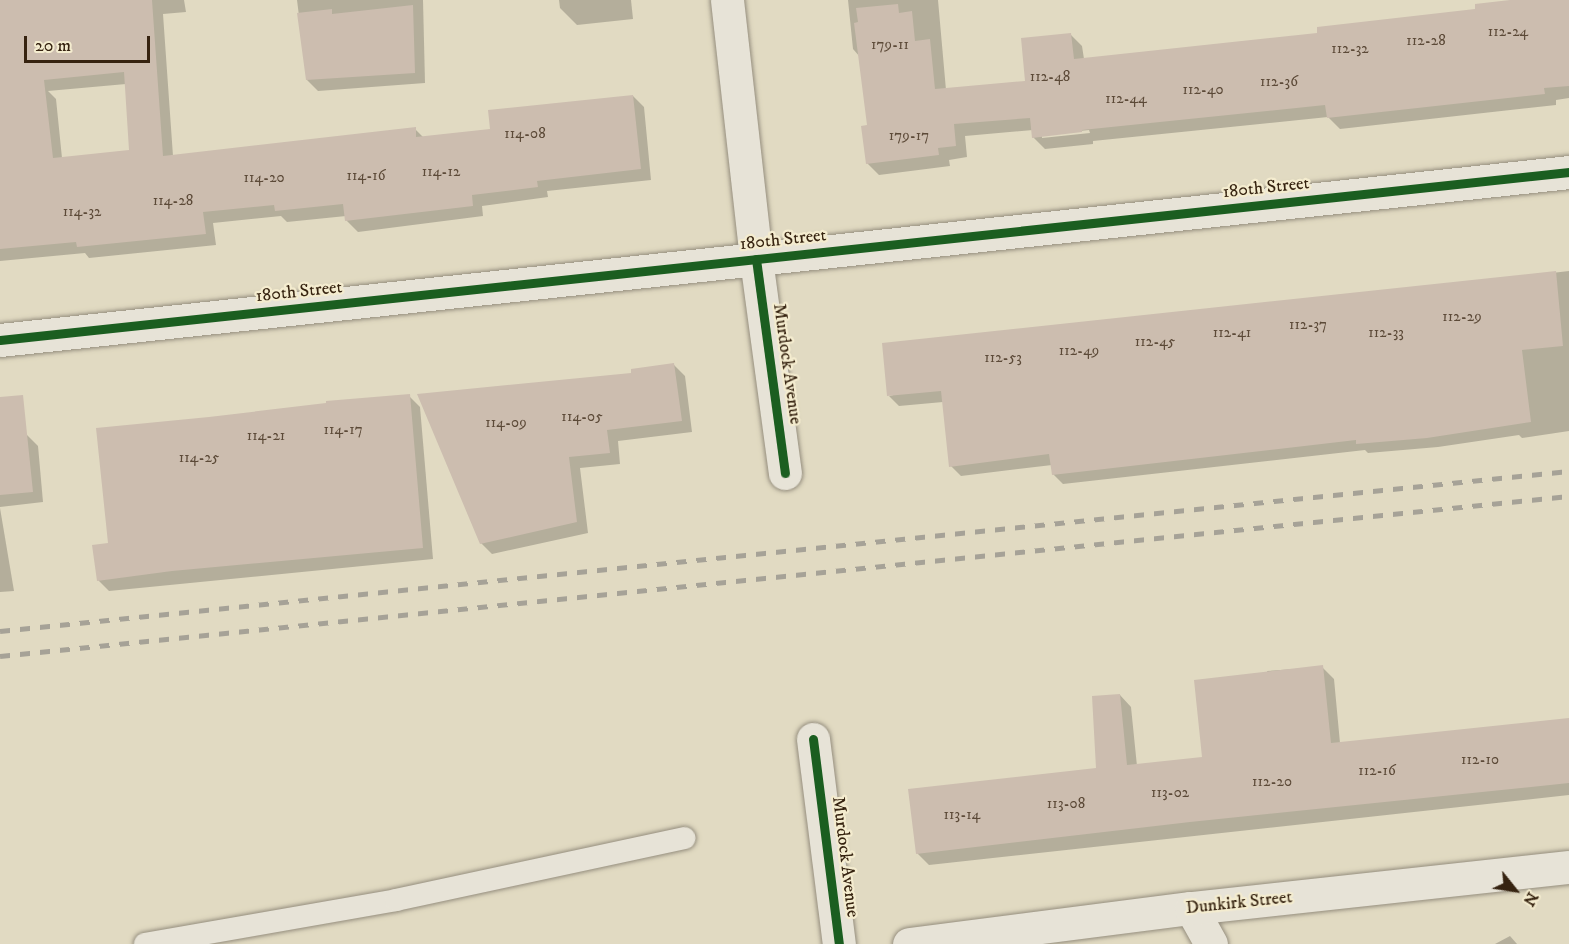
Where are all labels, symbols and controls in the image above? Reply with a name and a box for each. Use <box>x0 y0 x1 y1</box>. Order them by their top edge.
house number: 112-24 <box>1488 23 1528 41</box>
scale bar <box>27 24 153 62</box>
house number: 112-28 <box>1406 32 1446 50</box>
text: 20 m <box>35 35 71 57</box>
house number: 179-11 <box>871 36 909 54</box>
house number: 112-32 <box>1331 40 1369 58</box>
house number: 112-48 <box>1030 68 1070 86</box>
house number: 112-36 <box>1260 73 1298 91</box>
house number: 112-40 <box>1182 81 1224 99</box>
house number: 112-44 <box>1105 90 1147 108</box>
house number: 114-08 <box>504 125 546 143</box>
house number: 179-17 <box>889 127 929 145</box>
house number: 114-12 <box>422 163 460 181</box>
house number: 114-16 <box>347 167 385 185</box>
house number: 114-20 <box>243 169 285 187</box>
street label: 180th Street <box>1222 173 1310 203</box>
house number: 114-28 <box>153 192 193 210</box>
house number: 114-32 <box>63 203 101 221</box>
street label: 180th Street <box>739 225 827 255</box>
street label: 180th Street <box>255 277 343 307</box>
street label: Murdock Avenue <box>768 302 806 426</box>
house number: 112-29 <box>1442 308 1482 326</box>
house number: 112-37 <box>1289 316 1327 334</box>
house number: 112-41 <box>1213 324 1251 342</box>
house number: 112-33 <box>1368 324 1404 342</box>
house number: 112-45 <box>1135 333 1175 351</box>
house number: 112-49 <box>1059 342 1099 360</box>
house number: 112-53 <box>984 349 1022 367</box>
house number: 114-05 <box>561 408 603 426</box>
house number: 114-09 <box>485 414 527 432</box>
house number: 114-17 <box>323 421 363 439</box>
house number: 114-21 <box>247 427 285 445</box>
house number: 114-25 <box>179 449 219 467</box>
house number: 112-10 <box>1461 751 1499 769</box>
house number: 112-16 <box>1358 762 1396 780</box>
house number: 112-20 <box>1252 773 1292 791</box>
house number: 113-02 <box>1151 784 1189 802</box>
street label: Murdock Avenue <box>827 795 863 919</box>
house number: 113-08 <box>1047 795 1085 813</box>
house number: 113-14 <box>944 806 980 824</box>
north arrow <box>1485 860 1545 920</box>
street label: Dunkirk Street <box>1185 887 1293 919</box>
text: N <box>1519 888 1543 910</box>

